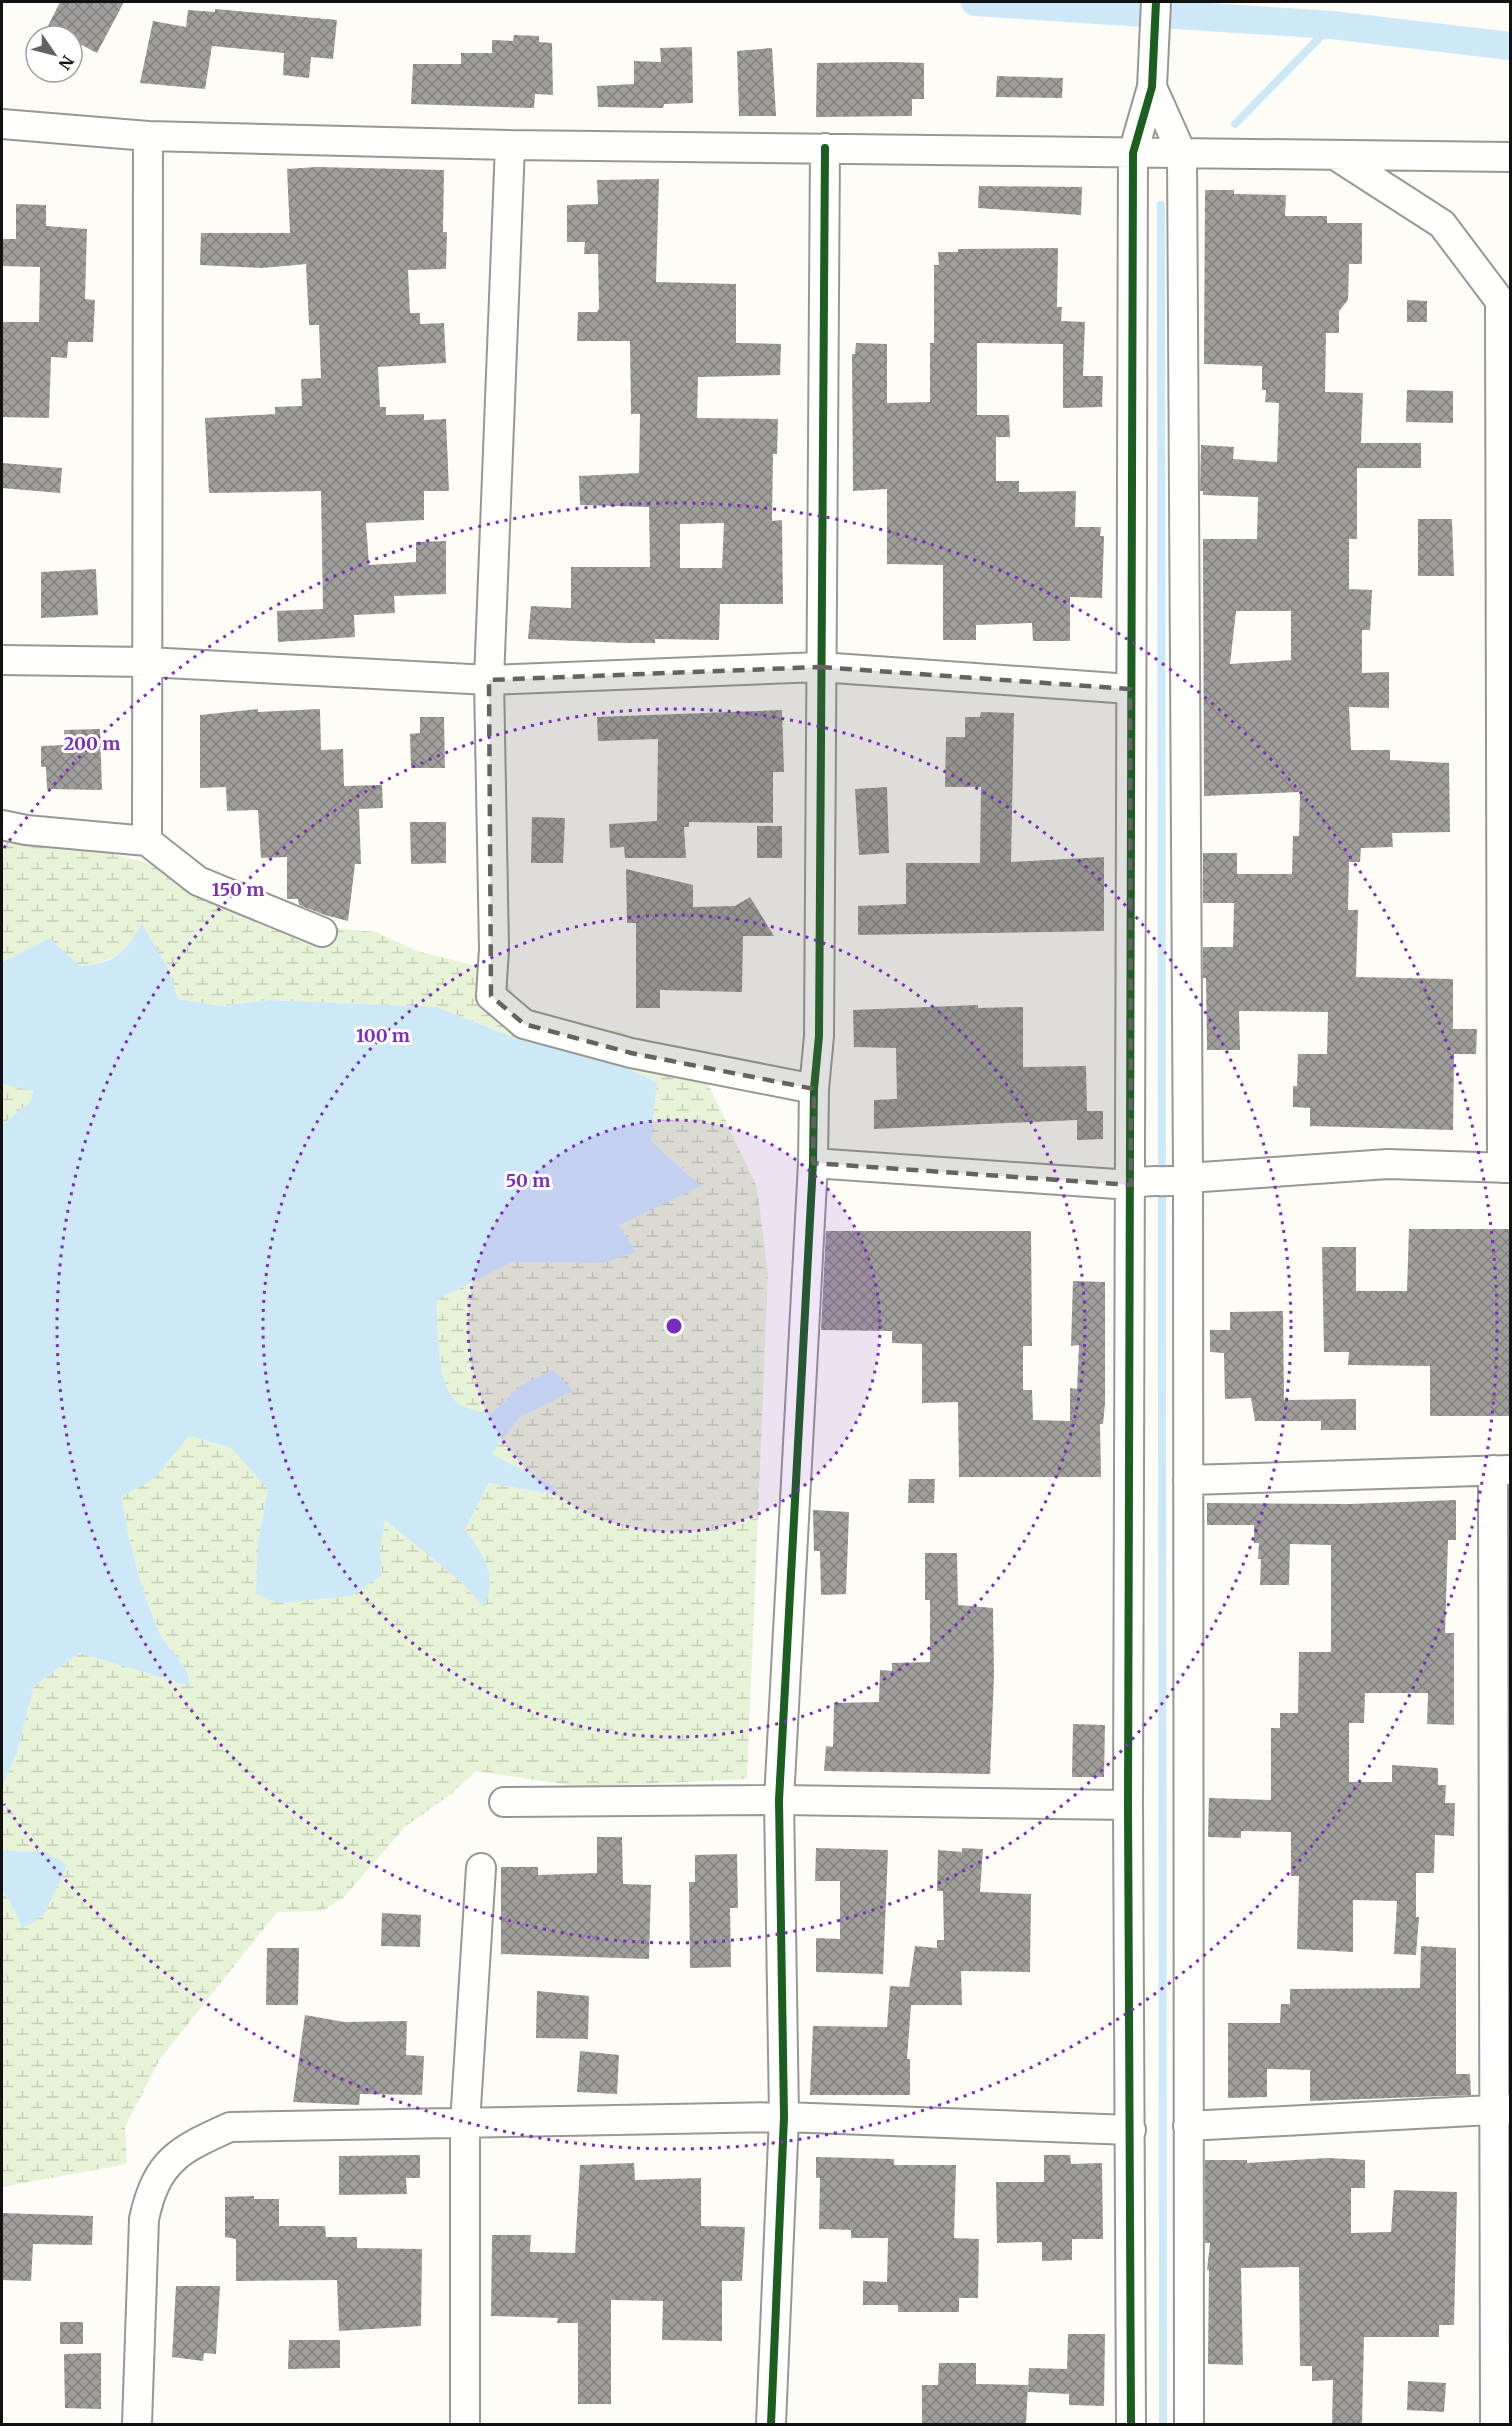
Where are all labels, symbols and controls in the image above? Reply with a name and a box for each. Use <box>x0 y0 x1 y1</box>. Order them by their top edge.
north arrow <box>24 24 84 84</box>
text: N <box>54 52 78 74</box>
text: 200 m <box>64 732 120 755</box>
text: 150 m <box>212 878 264 901</box>
text: 100 m <box>356 1024 410 1047</box>
text: 50 m <box>506 1169 550 1192</box>
centre of rings <box>664 1316 684 1336</box>

